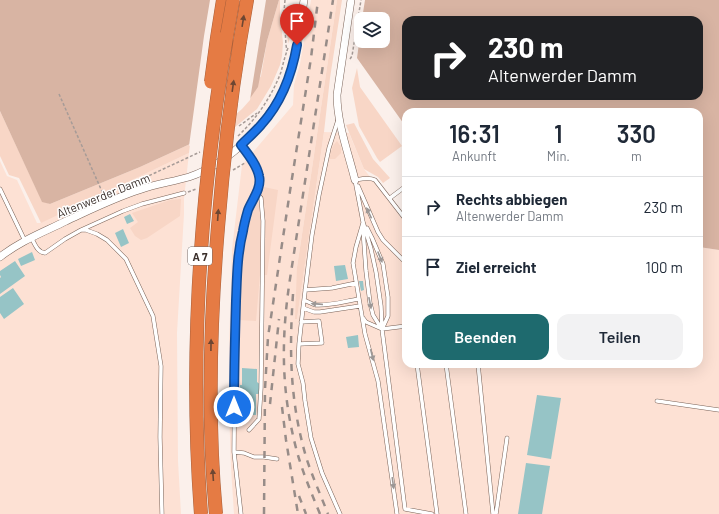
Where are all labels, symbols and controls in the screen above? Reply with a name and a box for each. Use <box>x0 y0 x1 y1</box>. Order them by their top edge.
pin <box>280 4 314 45</box>
icon: arrive <box>286 10 308 32</box>
map controls <box>354 12 390 48</box>
button: layers <box>354 12 390 48</box>
one-way arrow <box>241 15 247 27</box>
text: 230 m <box>488 30 563 64</box>
icon: right <box>422 32 474 84</box>
text: Altenwerder Damm <box>488 64 637 86</box>
one-way arrow <box>230 80 236 92</box>
text: 16:31 <box>449 119 500 148</box>
text: 1 <box>554 119 563 148</box>
text: 330 <box>617 119 656 148</box>
text: Ankunft <box>452 148 497 164</box>
text: Min. <box>547 148 570 164</box>
text: m <box>631 148 642 164</box>
street label: Altenwerder Damm <box>54 170 152 220</box>
text: Rechts abbiegen <box>456 190 567 208</box>
icon: right <box>422 196 444 218</box>
text: 230 m <box>643 198 683 216</box>
one-way arrow <box>366 207 372 219</box>
text: Altenwerder Damm <box>456 208 563 224</box>
one-way arrow <box>215 209 222 221</box>
road number: A 7 <box>188 247 212 265</box>
one-way arrow <box>378 252 384 264</box>
icon: arrive <box>422 256 444 278</box>
text: Ziel erreicht <box>456 258 537 276</box>
text: 100 m <box>645 258 683 276</box>
one-way arrow <box>368 297 374 309</box>
one-way arrow <box>311 301 323 307</box>
button: Beenden <box>422 314 549 360</box>
button: Teilen <box>557 314 683 360</box>
one-way arrow <box>208 338 214 351</box>
one-way arrow <box>369 349 375 362</box>
position arrow <box>213 386 255 428</box>
one-way arrow <box>210 469 217 481</box>
one-way arrow <box>390 477 396 490</box>

